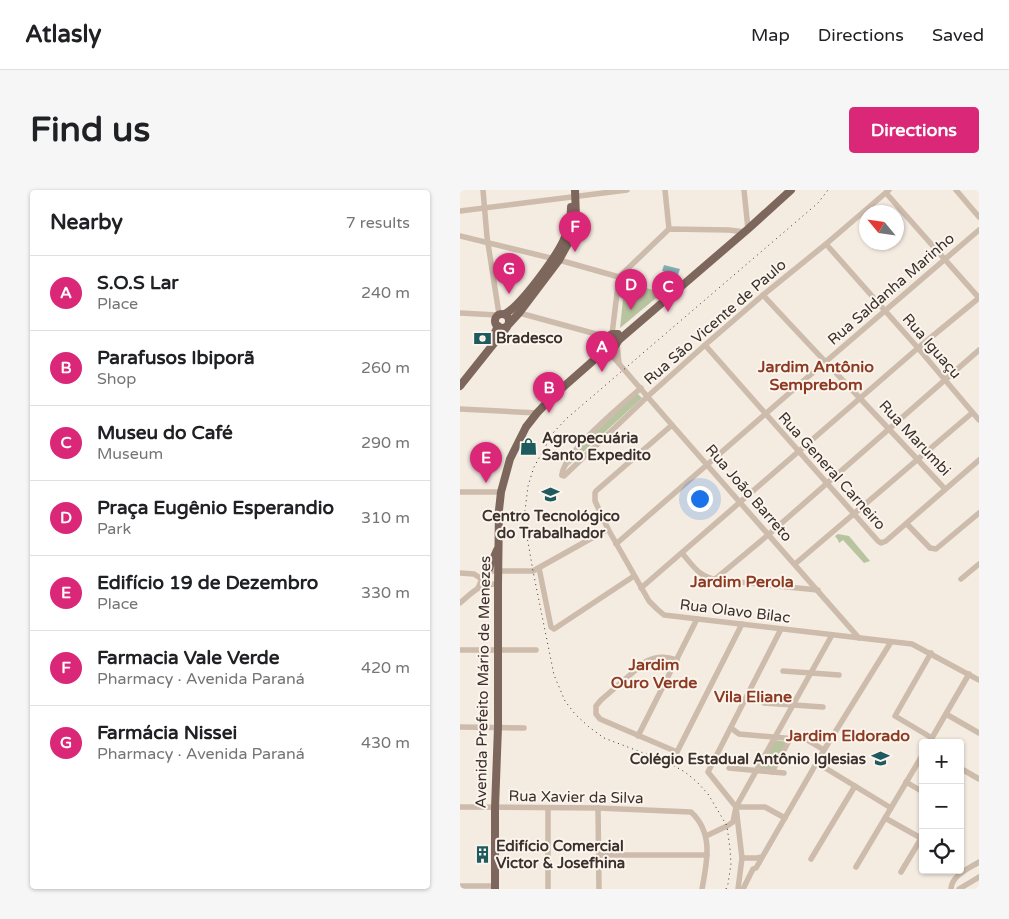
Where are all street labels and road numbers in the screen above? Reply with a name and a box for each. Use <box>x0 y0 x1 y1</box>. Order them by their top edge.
street label: Rua Saldanha Marinho <box>824 229 958 349</box>
street label: Rua São Vicente de Paulo <box>640 255 790 389</box>
street label: Rua Iguaçu <box>899 310 965 382</box>
street label: Rua Marumbi <box>875 396 955 480</box>
street label: Rua General Carneiro <box>774 408 890 534</box>
street label: Rua João Barreto <box>702 441 796 545</box>
street label: Avenida Prefeito Mário de Menezes <box>472 556 494 808</box>
street label: Rua Olavo Bilac <box>679 595 791 627</box>
street label: Rua Xavier da Silva <box>508 787 644 807</box>

